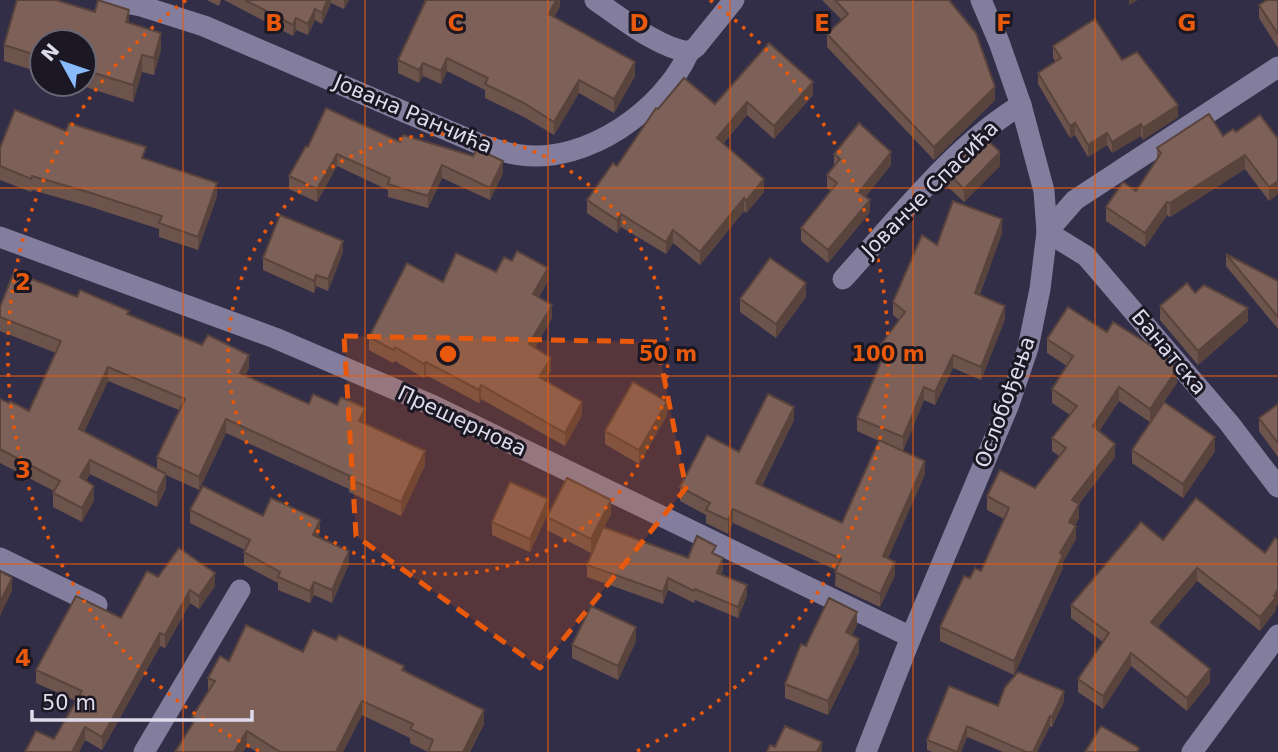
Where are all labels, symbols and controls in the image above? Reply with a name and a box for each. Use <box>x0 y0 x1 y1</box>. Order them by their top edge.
text: B <box>265 10 283 36</box>
text: C <box>448 10 464 36</box>
text: D <box>629 10 649 36</box>
text: E <box>814 10 830 36</box>
text: F <box>996 10 1012 36</box>
text: G <box>1178 10 1196 36</box>
north arrow <box>28 28 98 98</box>
text: N <box>36 39 64 65</box>
street label: Јована Ранчића <box>328 69 496 158</box>
street label: Јованче Спасића <box>855 116 1003 264</box>
text: 2 <box>15 269 31 295</box>
street label: Банатска <box>1127 305 1211 399</box>
street label: Ослобођења <box>970 333 1040 471</box>
centre of rings <box>436 342 460 366</box>
text: 50 m <box>639 342 697 366</box>
text: 100 m <box>851 342 925 366</box>
street label: Прешернова <box>394 381 530 461</box>
text: 3 <box>15 457 31 483</box>
text: 4 <box>15 645 31 671</box>
scale bar <box>32 678 252 722</box>
text: 50 m <box>42 691 96 715</box>

